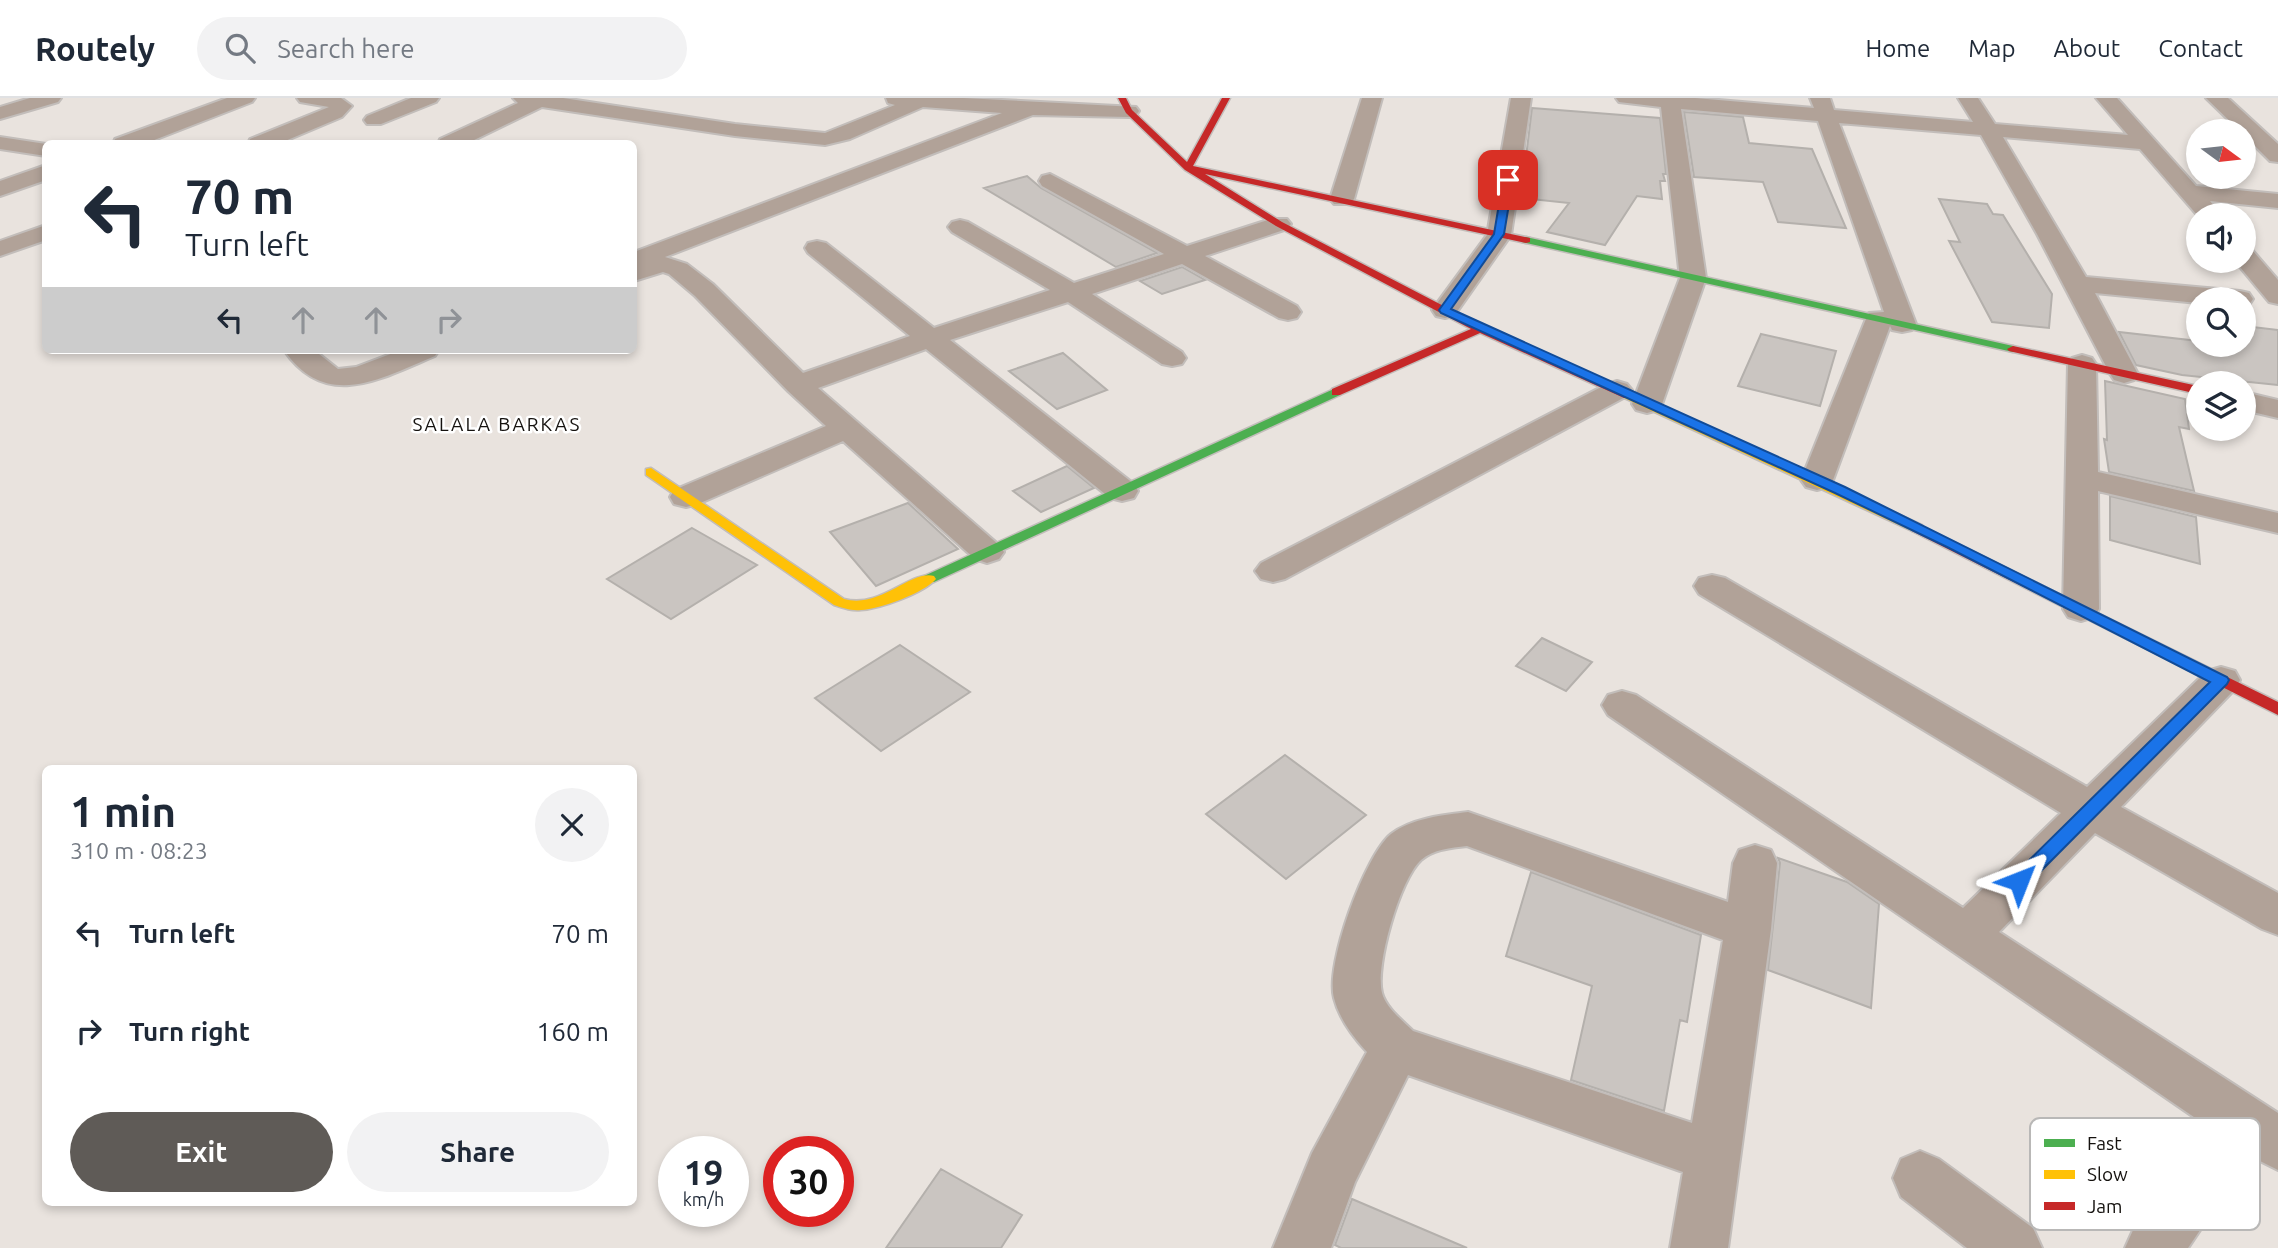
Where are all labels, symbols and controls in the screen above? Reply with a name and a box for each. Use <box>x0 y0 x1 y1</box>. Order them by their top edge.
search box <box>197 17 687 80</box>
icon: search <box>221 29 259 67</box>
text: Routely <box>35 30 155 67</box>
text: Search here <box>277 34 415 63</box>
text: Home <box>1865 35 1930 62</box>
text: Map <box>1968 35 2015 62</box>
text: About <box>2053 35 2120 62</box>
text: Contact <box>2158 35 2243 62</box>
north arrow <box>2186 119 2256 189</box>
map controls <box>2186 119 2256 441</box>
pin <box>1478 150 1538 210</box>
icon: arrive <box>1489 161 1527 199</box>
icon: left <box>70 168 161 259</box>
text: 70 m <box>185 168 294 223</box>
button: sound <box>2186 203 2256 273</box>
text: Turn left <box>185 226 309 262</box>
button: search <box>2186 287 2256 357</box>
icon: left <box>211 301 249 339</box>
icon: ahead <box>284 301 322 339</box>
icon: ahead <box>357 301 395 339</box>
icon: right <box>430 301 468 339</box>
button: layers <box>2186 371 2256 441</box>
district label: SALALA BARKAS <box>413 413 581 435</box>
text: 1 min <box>70 788 176 835</box>
button: close <box>535 788 609 862</box>
text: 310 m · 08:23 <box>70 838 208 863</box>
position arrow <box>1982 844 2056 918</box>
icon: left <box>70 914 108 952</box>
text: Turn left <box>129 919 235 948</box>
text: 70 m <box>551 919 609 948</box>
icon: right <box>70 1012 108 1050</box>
text: Turn right <box>129 1017 250 1046</box>
text: 160 m <box>537 1017 609 1046</box>
button: Exit <box>70 1112 333 1192</box>
button: Share <box>347 1112 609 1192</box>
legend <box>2030 1118 2260 1230</box>
text: Fast <box>2087 1132 2122 1154</box>
speed limit sign: 30 <box>763 1136 854 1227</box>
text: 19 <box>684 1152 723 1192</box>
text: Slow <box>2087 1163 2128 1185</box>
text: km/h <box>683 1189 724 1209</box>
text: Jam <box>2087 1195 2123 1217</box>

